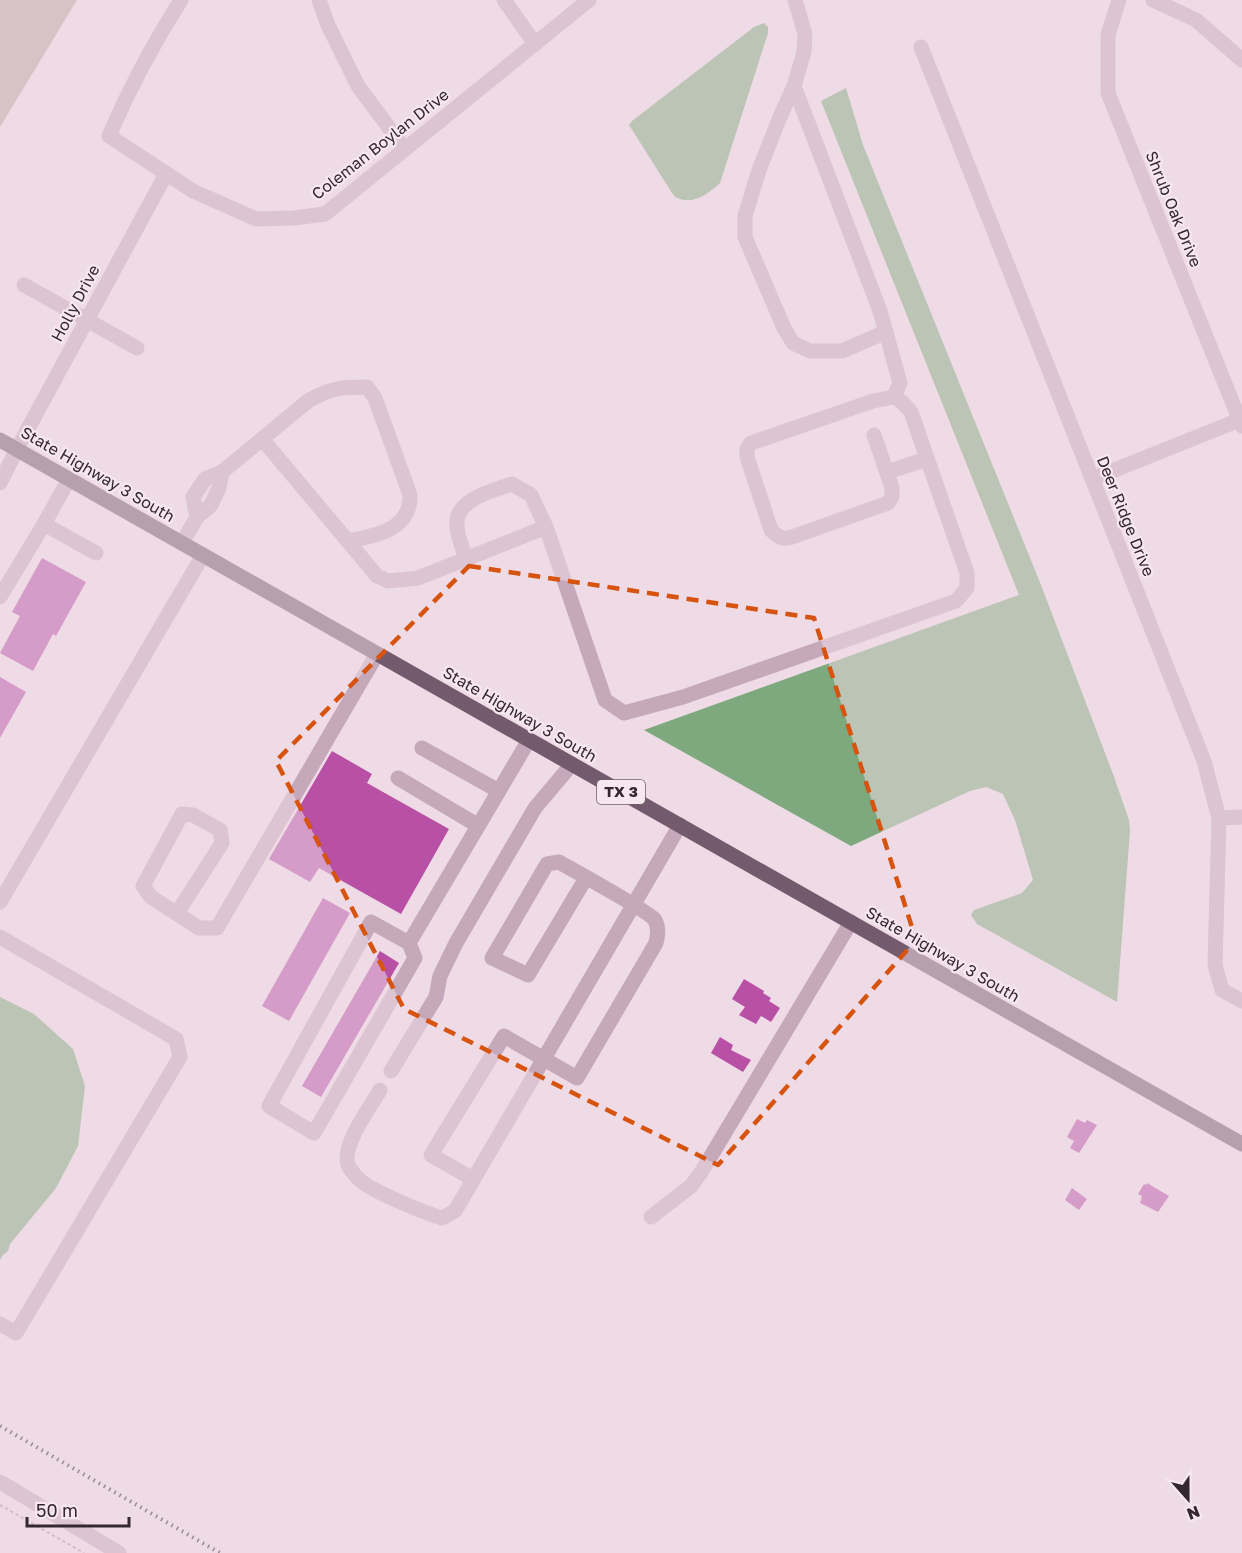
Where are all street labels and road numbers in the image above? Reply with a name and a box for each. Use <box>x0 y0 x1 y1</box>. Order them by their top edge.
street label: Coleman Boylan Drive <box>308 84 452 204</box>
street label: Shrub Oak Drive <box>1142 148 1206 270</box>
street label: Holly Drive <box>46 261 104 345</box>
street label: State Highway 3 South <box>18 422 178 526</box>
street label: Deer Ridge Drive <box>1093 453 1159 579</box>
street label: State Highway 3 South <box>440 662 600 766</box>
road number: TX 3 <box>597 780 645 804</box>
street label: State Highway 3 South <box>863 902 1023 1006</box>

